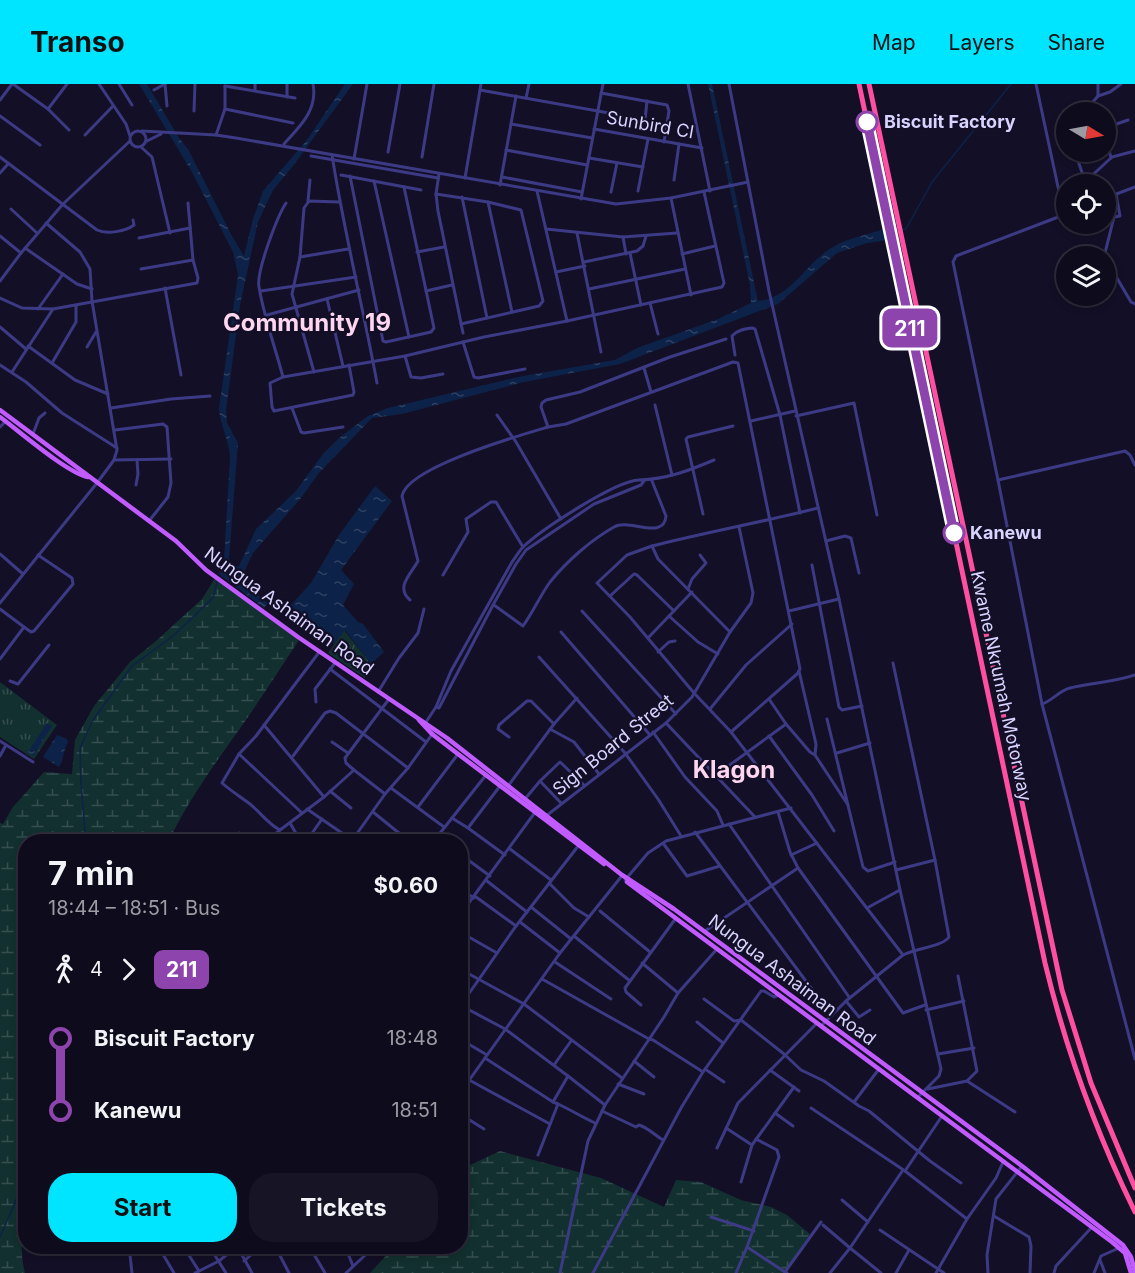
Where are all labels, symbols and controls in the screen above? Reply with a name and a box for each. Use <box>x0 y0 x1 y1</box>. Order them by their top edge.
text: Transo <box>30 25 125 59</box>
text: Map <box>872 30 916 55</box>
text: Layers <box>949 30 1015 55</box>
text: Share <box>1048 30 1105 55</box>
north arrow <box>1056 102 1116 162</box>
map controls <box>1056 102 1116 306</box>
street label: Sunbird Cl <box>605 107 695 143</box>
marker: Biscuit Factory <box>856 111 878 133</box>
place label: Biscuit Factory <box>884 111 1016 132</box>
button: locate <box>1056 174 1116 234</box>
button: layers <box>1056 246 1116 306</box>
district label: Community 19 <box>223 308 391 337</box>
line badge: 211 <box>876 308 944 348</box>
text: 211 <box>894 316 926 341</box>
marker: Kanewu <box>943 522 965 544</box>
place label: Kanewu <box>970 522 1042 543</box>
street label: Nungua Ashaiman Road <box>201 542 378 679</box>
street label: Kwame Nkrumah Motorway <box>967 569 1036 803</box>
street label: Sign Board Street <box>548 690 677 800</box>
district label: Klagon <box>693 755 775 784</box>
text: 7 min <box>48 853 135 893</box>
text: $0.60 <box>374 872 438 898</box>
text: 18:44 – 18:51 · Bus <box>48 896 220 920</box>
street label: Nungua Ashaiman Road <box>705 910 880 1049</box>
icon: walk <box>48 953 81 986</box>
icon: forward <box>112 953 145 986</box>
text: 4 <box>90 957 103 981</box>
text: 211 <box>166 957 197 982</box>
text: Biscuit Factory <box>94 1025 255 1051</box>
text: 18:48 <box>386 1026 438 1050</box>
text: Kanewu <box>94 1097 182 1123</box>
text: 18:51 <box>391 1098 438 1122</box>
button: Start <box>48 1173 237 1242</box>
button: Tickets <box>249 1173 438 1242</box>

